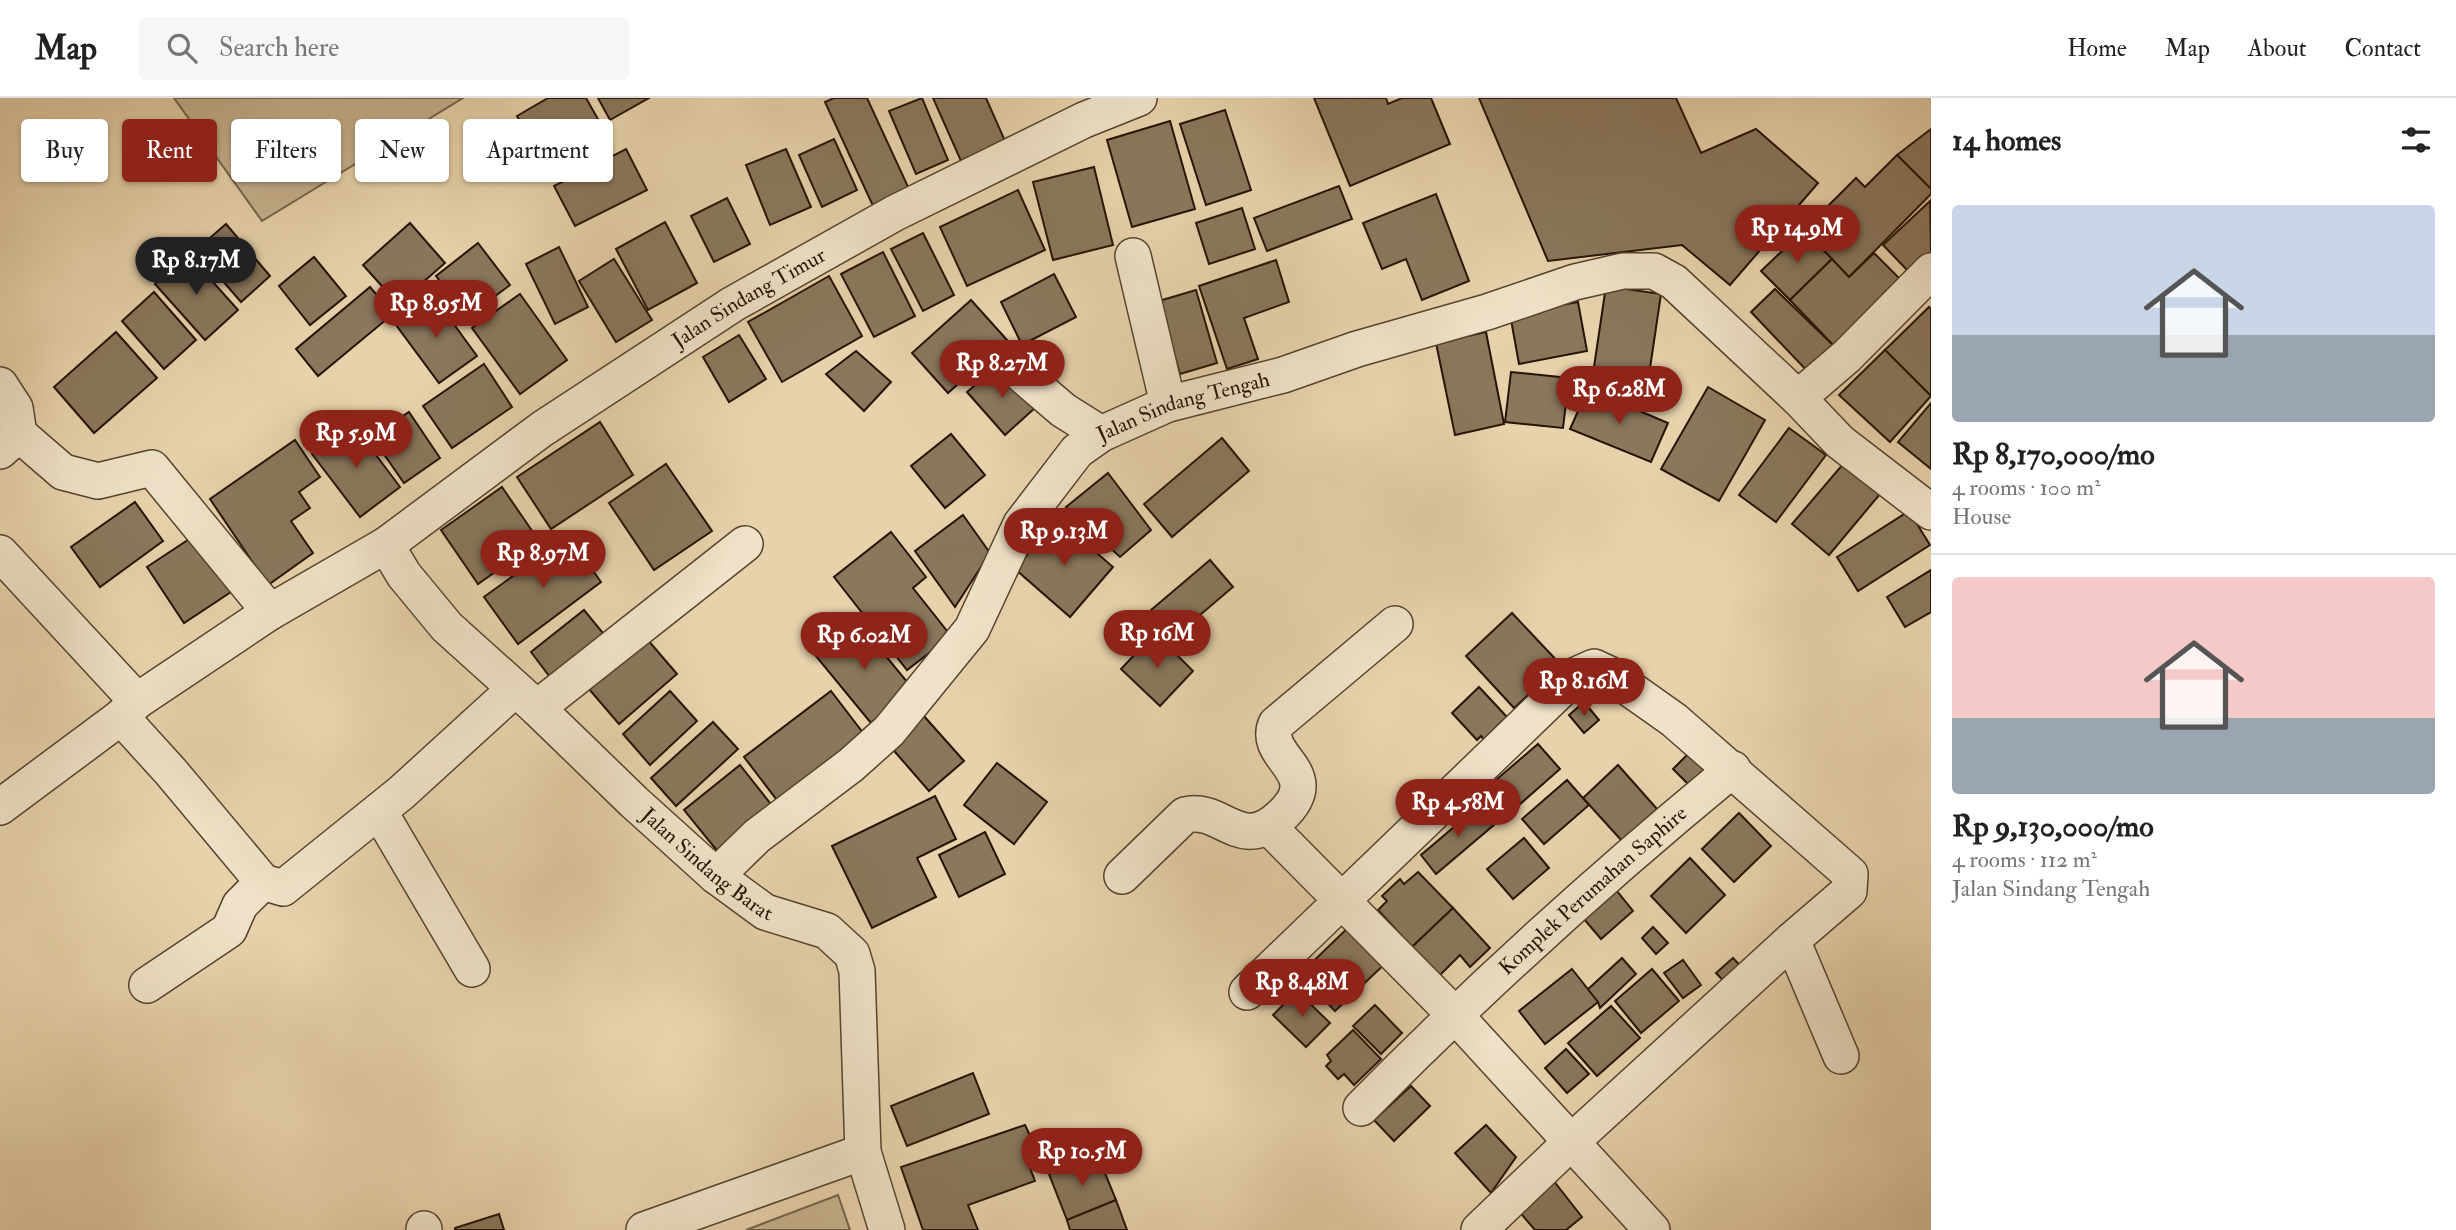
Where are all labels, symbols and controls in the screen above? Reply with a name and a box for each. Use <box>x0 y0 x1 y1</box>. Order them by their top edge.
search box <box>139 17 629 80</box>
text: Map <box>35 28 97 69</box>
icon: search <box>163 29 201 67</box>
text: Search here <box>219 32 339 64</box>
text: Home <box>2067 33 2127 64</box>
text: Map <box>2165 33 2210 64</box>
text: About <box>2248 33 2307 64</box>
text: Contact <box>2345 33 2421 64</box>
chip: Buy <box>21 119 108 182</box>
chip: Rent <box>122 119 217 182</box>
chip: Filters <box>231 119 341 182</box>
chip: New <box>355 119 449 182</box>
chip: Apartment <box>463 119 613 182</box>
icon: filters <box>2397 121 2435 159</box>
text: 14 homes <box>1952 122 2061 159</box>
pin: Rp 14.9M <box>1725 206 1869 265</box>
text: Rp 14.9M <box>1751 213 1843 242</box>
pin: Rp 8.17M <box>124 238 268 297</box>
street label: Jalan Sindang Timur <box>666 241 830 354</box>
text: Rp 8.17M <box>151 245 241 274</box>
icon: home <box>2131 250 2257 376</box>
pin: Rp 8.95M <box>364 280 508 340</box>
text: Rp 8.95M <box>390 288 482 317</box>
pin: Rp 8.27M <box>930 341 1074 400</box>
text: Rp 8.27M <box>956 348 1048 377</box>
street label: Jalan Sindang Tengah <box>1091 365 1272 448</box>
pin: Rp 6.28M <box>1547 366 1691 426</box>
text: Rp 6.28M <box>1572 374 1666 403</box>
pin: Rp 5.9M <box>291 410 421 470</box>
text: Rp 5.9M <box>315 418 397 447</box>
text: Rp 8,170,000/mo <box>1952 436 2155 473</box>
text: 4 rooms · 100 m² <box>1952 473 2101 502</box>
text: House <box>1952 502 2011 531</box>
pin: Rp 9.13M <box>992 508 1136 568</box>
text: Rp 9.13M <box>1020 516 1108 545</box>
pin: Rp 8.97M <box>471 531 615 590</box>
text: Rp 8.97M <box>497 538 589 567</box>
pin: Rp 16M <box>1100 610 1214 670</box>
pin: Rp 6.02M <box>792 612 936 672</box>
text: Rp 16M <box>1120 618 1194 647</box>
text: Rp 6.02M <box>817 620 911 649</box>
icon: home <box>2131 622 2257 748</box>
pin: Rp 8.16M <box>1512 658 1656 718</box>
text: Rp 8.16M <box>1539 666 1629 695</box>
pin: Rp 4.58M <box>1386 780 1530 839</box>
text: Rp 4.58M <box>1411 787 1505 816</box>
street label: Komplek Perumahan Saphire <box>1493 800 1693 981</box>
street label: Jalan Sindang Barat <box>635 801 776 927</box>
text: Rp 9,130,000/mo <box>1952 808 2154 845</box>
text: 4 rooms · 112 m² <box>1952 845 2097 874</box>
text: Jalan Sindang Tengah <box>1952 874 2150 903</box>
pin: Rp 8.48M <box>1230 960 1374 1019</box>
text: Rp 8.48M <box>1255 967 1349 996</box>
pin: Rp 10.5M <box>1010 1128 1154 1188</box>
text: Rp 10.5M <box>1037 1136 1127 1165</box>

